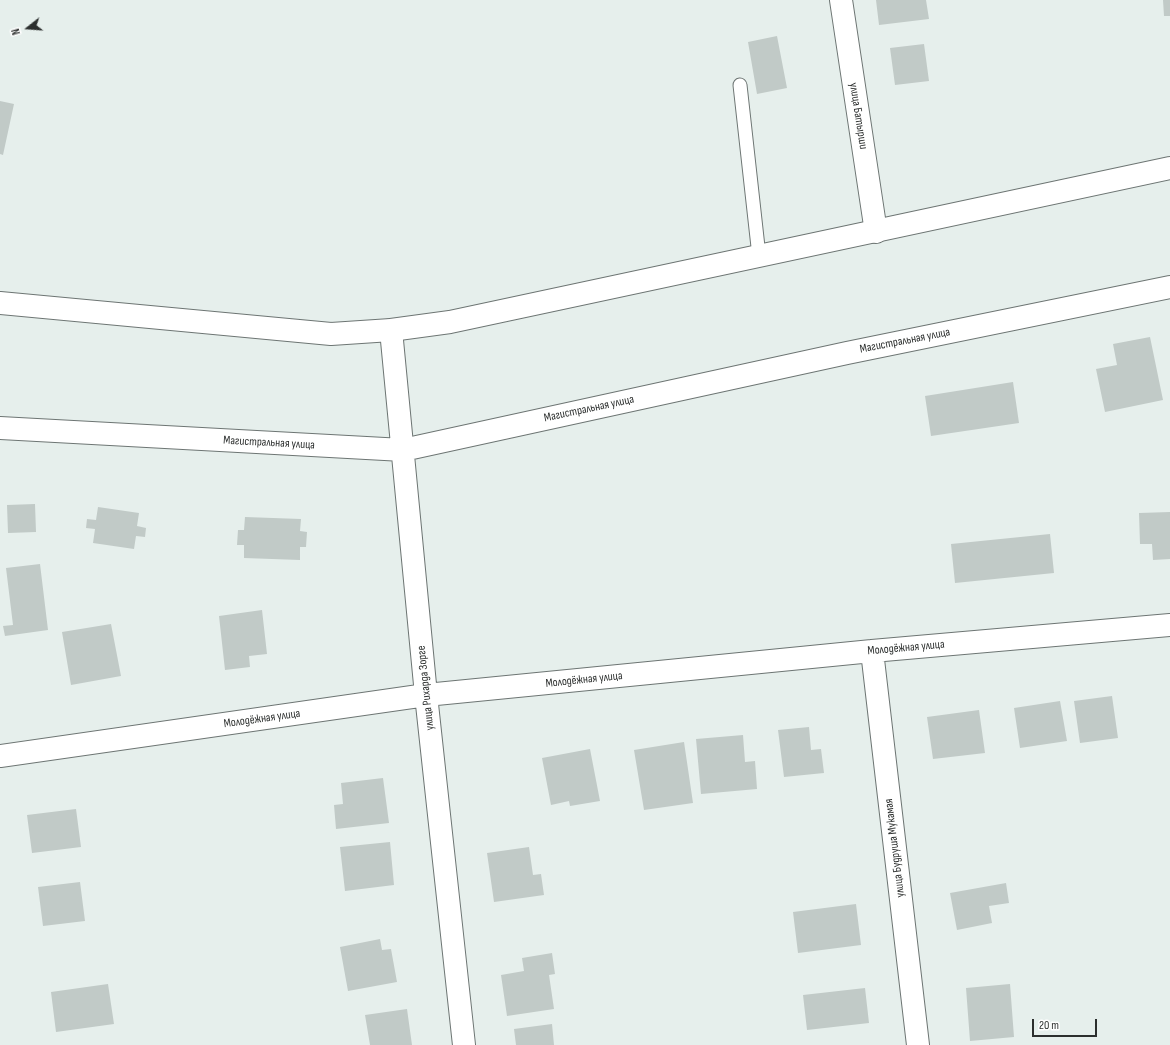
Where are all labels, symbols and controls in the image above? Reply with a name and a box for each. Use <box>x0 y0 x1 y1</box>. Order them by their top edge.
north arrow <box>8 8 48 48</box>
text: N <box>9 27 23 36</box>
street label: улица Батырши <box>846 82 870 150</box>
street label: Магистральная улица <box>859 325 951 357</box>
street label: Магистральная улица <box>543 392 635 426</box>
street label: Магистральная улица <box>223 433 315 453</box>
street label: Молодёжная улица <box>867 637 945 659</box>
street label: улица Рихарда Зорге <box>414 645 438 731</box>
street label: Молодёжная улица <box>545 669 623 691</box>
street label: Молодёжная улица <box>223 706 301 732</box>
street label: улица Будруша Мукамая <box>882 798 908 898</box>
scale bar <box>1034 1011 1099 1037</box>
text: 20 m <box>1039 1018 1059 1033</box>

